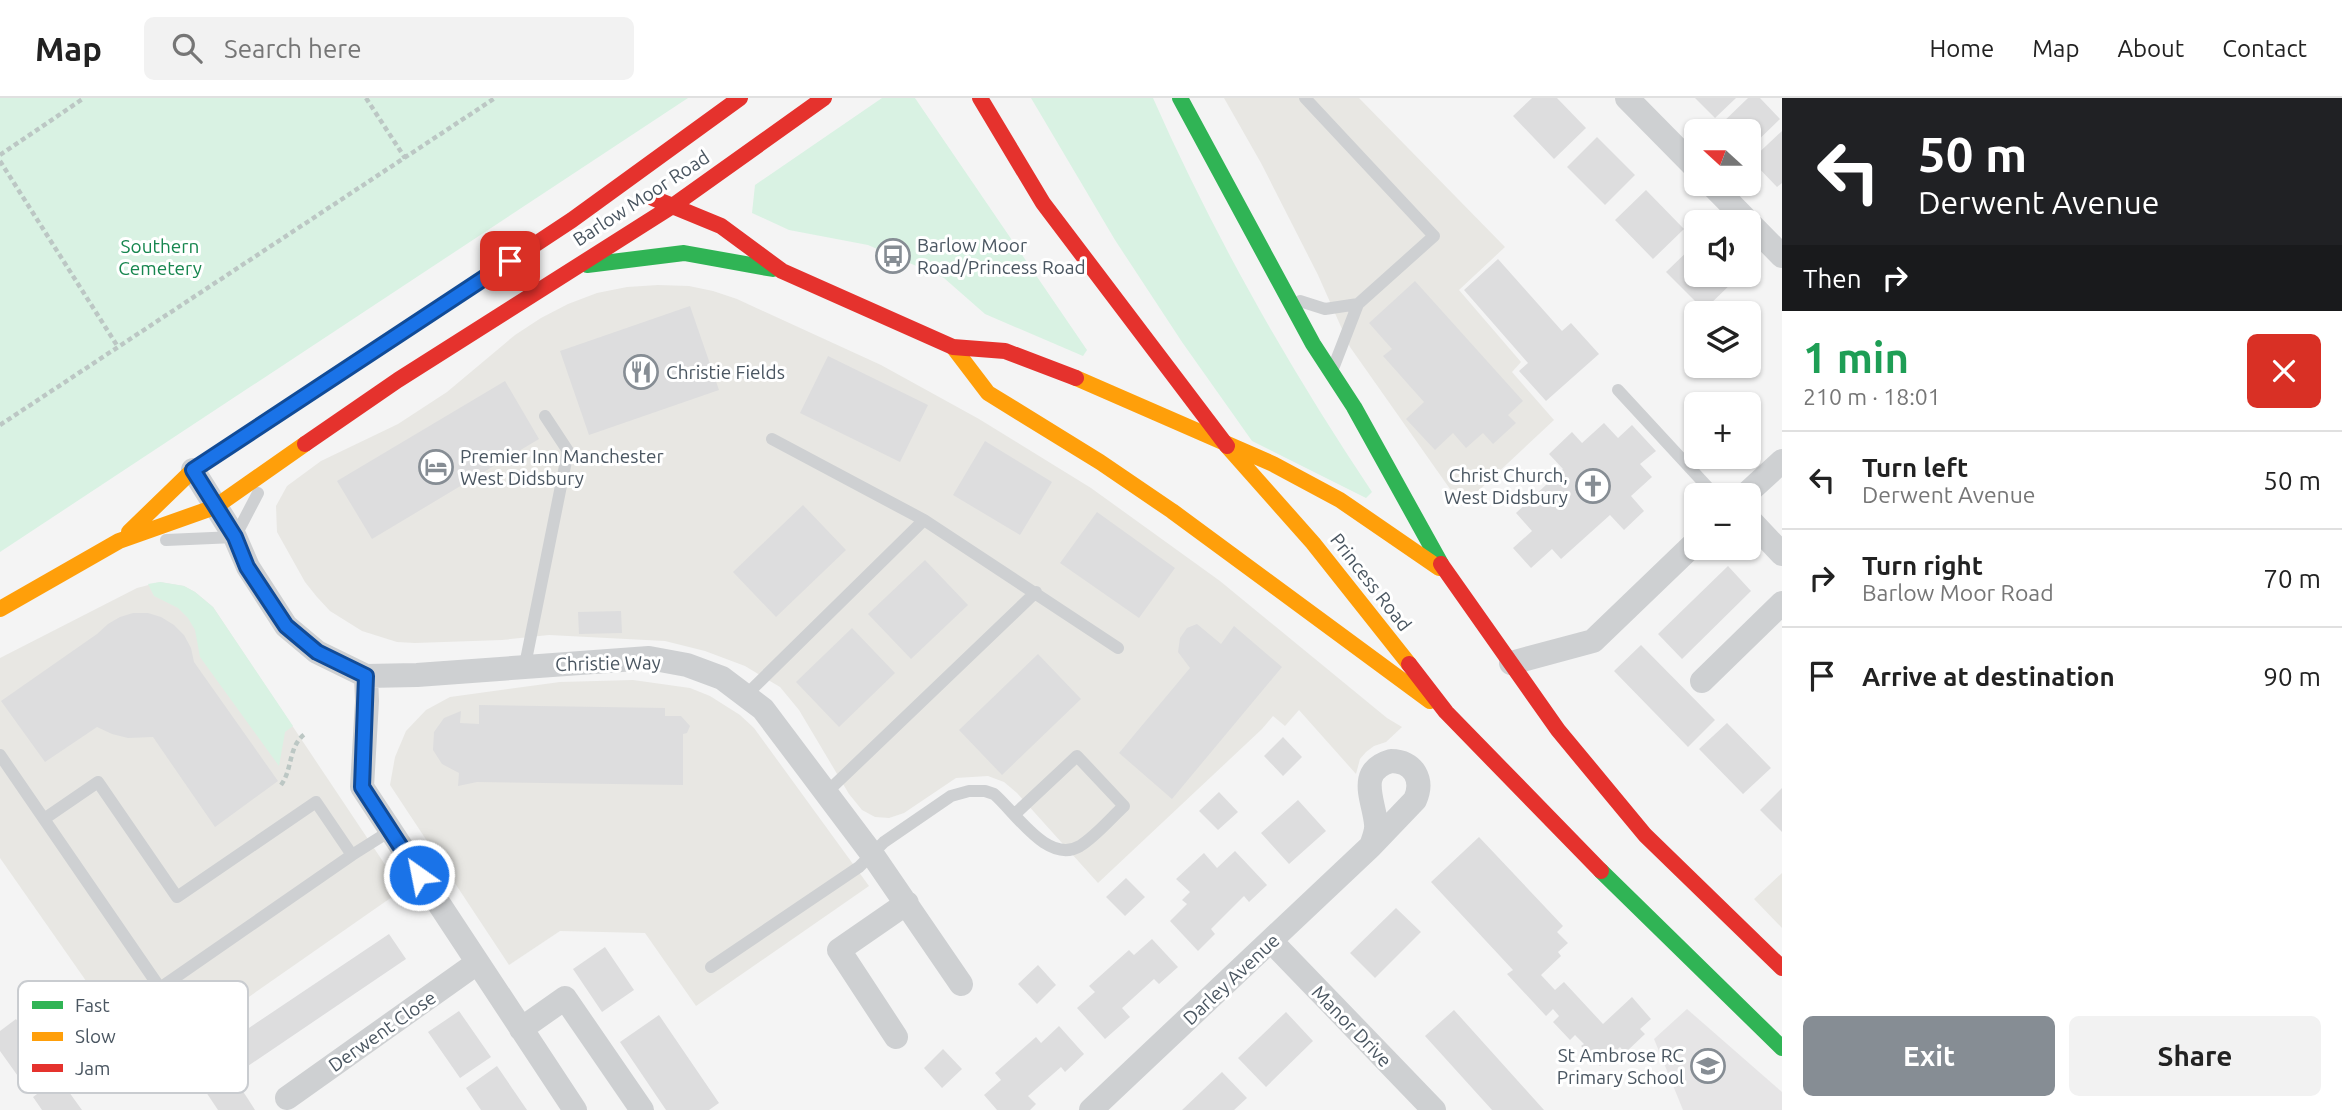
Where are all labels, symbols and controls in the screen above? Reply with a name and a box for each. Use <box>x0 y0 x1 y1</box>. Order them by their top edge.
search box <box>144 17 634 80</box>
icon: search <box>168 29 206 67</box>
text: Map <box>35 30 102 67</box>
text: Search here <box>224 34 362 63</box>
text: Home <box>1929 35 1994 62</box>
text: Map <box>2032 35 2079 62</box>
text: About <box>2117 35 2184 62</box>
text: Contact <box>2222 35 2307 62</box>
north arrow <box>1684 119 1760 196</box>
map controls <box>1684 119 1761 560</box>
icon: left <box>1803 126 1894 217</box>
text: 50 m <box>1918 126 2027 181</box>
street label: Barlow Moor Road <box>569 146 713 250</box>
text: Derwent Avenue <box>1918 184 2159 220</box>
button: sound <box>1684 210 1761 287</box>
pin <box>480 231 540 291</box>
place label: Barlow Moor Road/Princess Road <box>917 234 1086 278</box>
park label: Southern Cemetery <box>118 235 202 279</box>
bus stop icon: Barlow Moor Road/Princess Road <box>874 237 912 275</box>
icon: arrive <box>491 242 529 280</box>
icon: right <box>1876 259 1914 297</box>
text: Then <box>1803 264 1862 293</box>
button: layers <box>1684 301 1761 378</box>
text: 1 min <box>1803 334 1909 381</box>
button: close <box>2247 334 2321 408</box>
restaurant icon: Christie Fields <box>622 353 660 391</box>
place label: Christie Fields <box>666 361 785 383</box>
text: 210 m · 18:01 <box>1803 384 1941 409</box>
button: + <box>1684 392 1761 469</box>
place label: Premier Inn Manchester West Didsbury <box>460 445 664 489</box>
hotel icon: Premier Inn Manchester West Didsbury <box>417 448 455 486</box>
text: Turn left <box>1862 453 1968 482</box>
icon: left <box>1803 461 1841 499</box>
place label: Christ Church, West Didsbury <box>1444 464 1568 508</box>
text: 50 m <box>2263 466 2321 495</box>
church icon: Christ Church, West Didsbury <box>1574 467 1612 505</box>
text: Derwent Avenue <box>1862 482 2036 507</box>
button: − <box>1684 483 1761 560</box>
street label: Princess Road <box>1326 529 1416 635</box>
text: Turn right <box>1862 551 1983 580</box>
icon: right <box>1803 559 1841 597</box>
text: 70 m <box>2263 564 2321 593</box>
text: Barlow Moor Road <box>1862 580 2054 605</box>
street label: Christie Way <box>555 651 661 675</box>
icon: arrive <box>1803 657 1841 695</box>
text: Arrive at destination <box>1862 662 2115 691</box>
text: 90 m <box>2263 662 2321 691</box>
position arrow <box>382 838 456 912</box>
street label: Darley Avenue <box>1178 929 1284 1029</box>
legend <box>18 981 248 1093</box>
street label: Manor Drive <box>1308 981 1396 1071</box>
street label: Derwent Close <box>324 986 440 1076</box>
text: Fast <box>75 994 110 1016</box>
button: Exit <box>1803 1016 2055 1096</box>
button: Share <box>2069 1016 2321 1096</box>
text: Slow <box>75 1025 116 1047</box>
place label: St Ambrose RC Primary School <box>1557 1044 1684 1088</box>
school or university icon: St Ambrose RC Primary School <box>1689 1047 1727 1085</box>
text: Jam <box>75 1057 111 1079</box>

